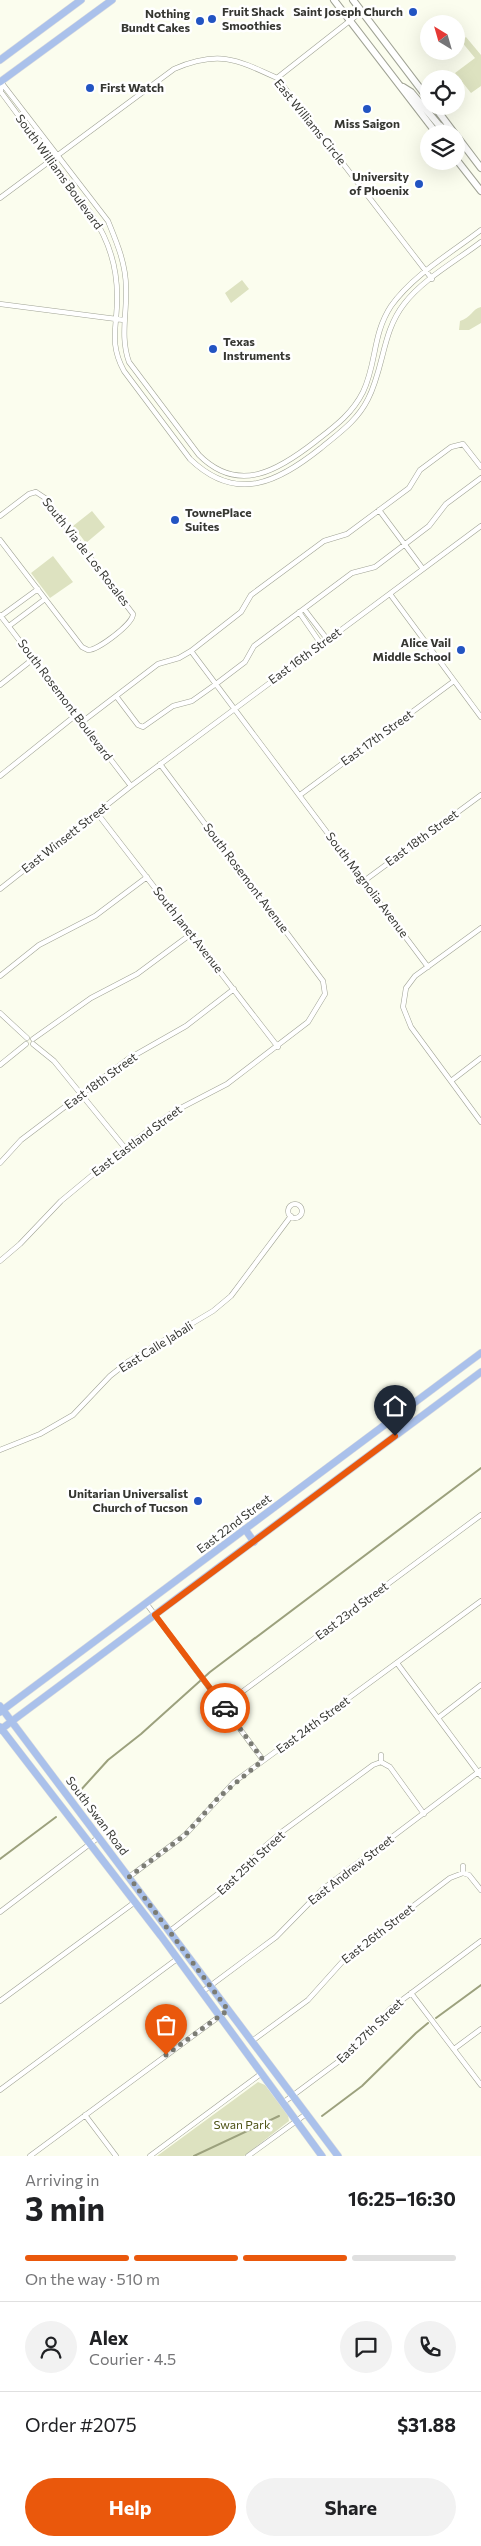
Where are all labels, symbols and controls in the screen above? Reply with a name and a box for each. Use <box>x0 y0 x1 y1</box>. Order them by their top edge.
place label: Fruit Shack Smoothies <box>222 4 285 32</box>
place label: Saint Joseph Church <box>293 4 403 19</box>
place label: Nothing Bundt Cakes <box>121 6 190 34</box>
marker: Saint Joseph Church <box>407 6 419 18</box>
marker: Fruit Shack Smoothies <box>206 13 218 25</box>
marker: Nothing Bundt Cakes <box>194 15 206 27</box>
north arrow <box>420 15 465 60</box>
map controls <box>420 15 465 170</box>
button: locate <box>420 70 465 115</box>
street label: East Williams Circle <box>272 76 350 167</box>
place label: First Watch <box>100 80 164 94</box>
marker: First Watch <box>84 82 96 94</box>
marker: Miss Saigon <box>361 103 373 115</box>
street label: South Williams Boulevard <box>13 111 106 232</box>
place label: Miss Saigon <box>334 116 400 130</box>
button: layers <box>420 125 465 170</box>
place label: University of Phoenix <box>349 169 409 197</box>
marker: University of Phoenix <box>413 178 425 190</box>
place label: Texas Instruments <box>223 334 291 362</box>
marker: Texas Instruments <box>207 343 219 355</box>
street label: South Via de Los Rosales <box>40 495 133 608</box>
place label: TownePlace Suites <box>185 505 252 533</box>
marker: TownePlace Suites <box>169 514 181 526</box>
street label: East 16th Street <box>265 624 344 686</box>
place label: Alice Vail Middle School <box>373 635 451 663</box>
street label: South Rosemont Boulevard <box>16 636 116 763</box>
marker: Alice Vail Middle School <box>455 644 467 656</box>
street label: East 17th Street <box>338 706 415 768</box>
street label: East Winsett Street <box>18 799 111 875</box>
street label: East 18th Street <box>382 806 461 868</box>
street label: South Rosemont Avenue <box>201 820 292 935</box>
street label: South Magnolia Avenue <box>324 829 412 940</box>
street label: South Janet Avenue <box>150 884 227 976</box>
street label: East 18th Street <box>61 1049 140 1111</box>
street label: East Eastland Street <box>89 1102 184 1179</box>
street label: East Calle Jabali <box>116 1318 196 1375</box>
pin <box>374 1385 416 1436</box>
icon: home <box>381 1392 409 1420</box>
place label: Unitarian Universalist Church of Tucson <box>68 1486 188 1514</box>
street label: East 22nd Street <box>193 1491 273 1556</box>
marker: Unitarian Universalist Church of Tucson <box>192 1495 204 1507</box>
street label: East 23rd Street <box>312 1578 391 1642</box>
courier <box>200 1683 250 1733</box>
street label: East 24th Street <box>273 1693 352 1756</box>
icon: car <box>211 1694 239 1722</box>
street label: South Swan Road <box>64 1773 132 1857</box>
street label: East 25th Street <box>214 1827 287 1897</box>
street label: East Andrew Street <box>305 1831 396 1907</box>
street label: East 26th Street <box>338 1901 416 1966</box>
street label: East 27th Street <box>333 1995 406 2066</box>
pin <box>145 2004 187 2055</box>
icon: bag <box>152 2011 180 2039</box>
park label: Swan Park <box>214 2117 271 2131</box>
text: Arriving in <box>25 2170 99 2189</box>
text: 16:25–16:30 <box>348 2187 456 2210</box>
text: 3 min <box>25 2188 105 2228</box>
text: On the way · 510 m <box>25 2269 160 2288</box>
button: person <box>25 2321 77 2373</box>
button: chat <box>340 2321 392 2373</box>
button: phone <box>404 2321 456 2373</box>
text: Alex <box>89 2326 129 2349</box>
text: Courier · 4.5 <box>89 2349 176 2368</box>
text: Order #2075 <box>25 2413 137 2436</box>
text: $31.88 <box>397 2413 456 2436</box>
button: Help <box>25 2478 236 2536</box>
button: Share <box>246 2478 456 2536</box>

